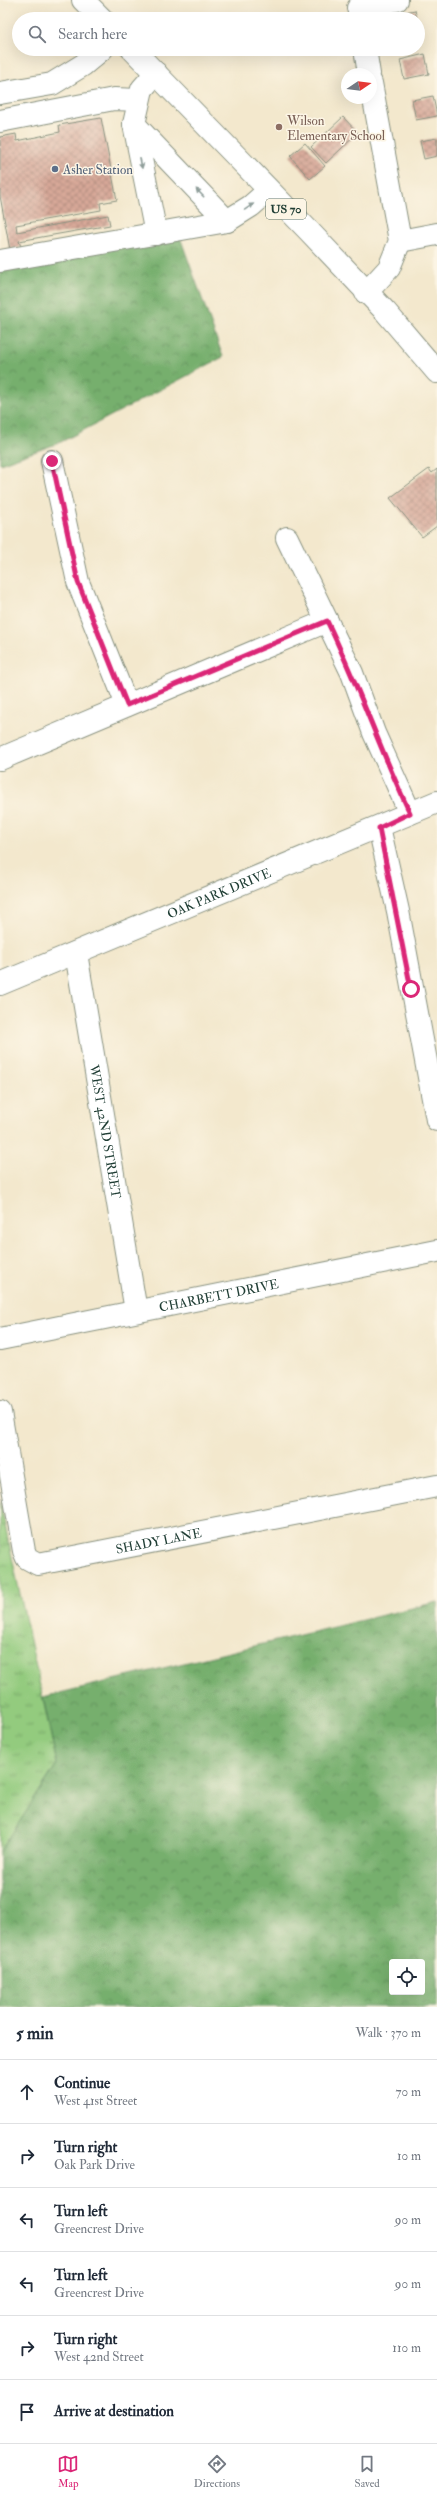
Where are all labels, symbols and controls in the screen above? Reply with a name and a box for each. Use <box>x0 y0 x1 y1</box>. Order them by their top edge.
search box <box>12 12 425 56</box>
icon: search <box>26 23 48 45</box>
text: Search here <box>58 25 127 44</box>
north arrow <box>341 68 377 104</box>
place label: Wilson Elementary School <box>286 113 386 145</box>
marker: Wilson Elementary School <box>274 122 284 132</box>
one-way arrow <box>139 156 145 169</box>
place label: Asher Station <box>62 162 133 178</box>
marker: Asher Station <box>50 164 60 174</box>
one-way arrow <box>195 188 205 198</box>
road number: US 70 <box>266 199 306 219</box>
one-way arrow <box>243 203 254 211</box>
route end <box>43 452 61 470</box>
street label: OAK PARK DRIVE <box>165 865 273 922</box>
route start <box>402 980 420 998</box>
street label: WEST 42ND STREET <box>86 1063 124 1200</box>
street label: CHARBETT DRIVE <box>158 1276 280 1316</box>
street label: SHADY LANE <box>114 1525 203 1558</box>
map controls <box>389 1959 425 1995</box>
button: locate <box>389 1959 425 1995</box>
text: 5 min <box>16 2023 54 2044</box>
text: Walk · 370 m <box>356 2025 421 2041</box>
text: Continue <box>54 2074 110 2093</box>
icon: ahead <box>16 2081 38 2103</box>
text: 70 m <box>396 2084 421 2100</box>
text: West 41st Street <box>54 2093 137 2109</box>
text: Turn right <box>54 2138 117 2157</box>
icon: right <box>16 2145 38 2167</box>
text: 10 m <box>397 2148 421 2164</box>
text: Oak Park Drive <box>54 2157 135 2173</box>
text: Turn left <box>54 2202 108 2221</box>
icon: left <box>16 2209 38 2231</box>
text: 90 m <box>395 2212 421 2228</box>
text: Greencrest Drive <box>54 2221 144 2237</box>
text: Turn left <box>54 2266 108 2285</box>
icon: left <box>16 2273 38 2295</box>
text: 90 m <box>395 2276 421 2292</box>
text: Greencrest Drive <box>54 2285 144 2301</box>
text: Turn right <box>54 2330 117 2349</box>
icon: right <box>16 2337 38 2359</box>
text: 110 m <box>392 2340 421 2356</box>
text: West 42nd Street <box>54 2349 144 2365</box>
icon: arrive <box>16 2401 38 2423</box>
text: Arrive at destination <box>54 2402 174 2421</box>
tab: Map <box>57 2453 79 2490</box>
tab: Directions <box>194 2453 240 2490</box>
tab: Saved <box>355 2453 380 2490</box>

